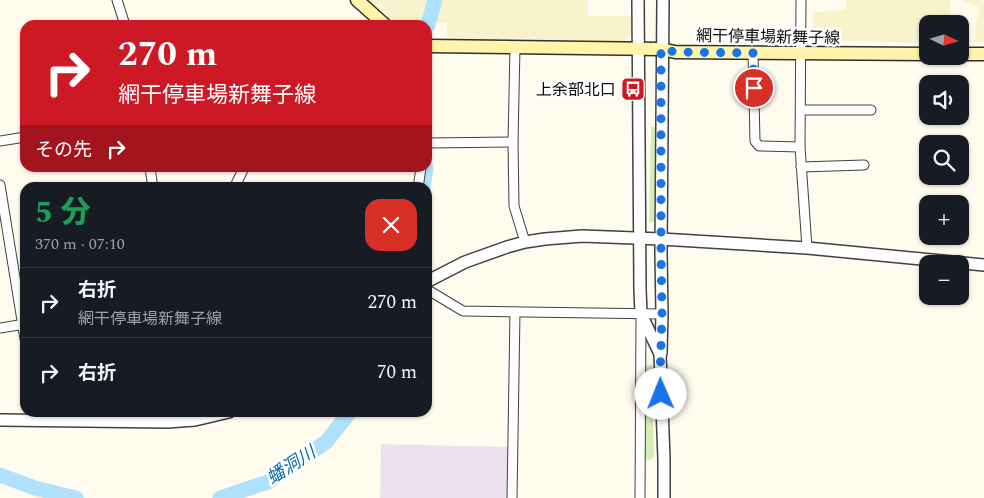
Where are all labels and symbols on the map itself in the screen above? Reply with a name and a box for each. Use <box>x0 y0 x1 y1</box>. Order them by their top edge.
north arrow <box>919 15 969 65</box>
street label: 網干停車場新舞子線 <box>696 24 840 50</box>
pin <box>733 67 775 109</box>
bus stop icon: 上余部北口 <box>620 76 646 102</box>
place label: 上余部北口 <box>536 78 616 102</box>
position arrow <box>634 367 686 419</box>
water label: 蟠洞川 <box>261 438 323 491</box>

